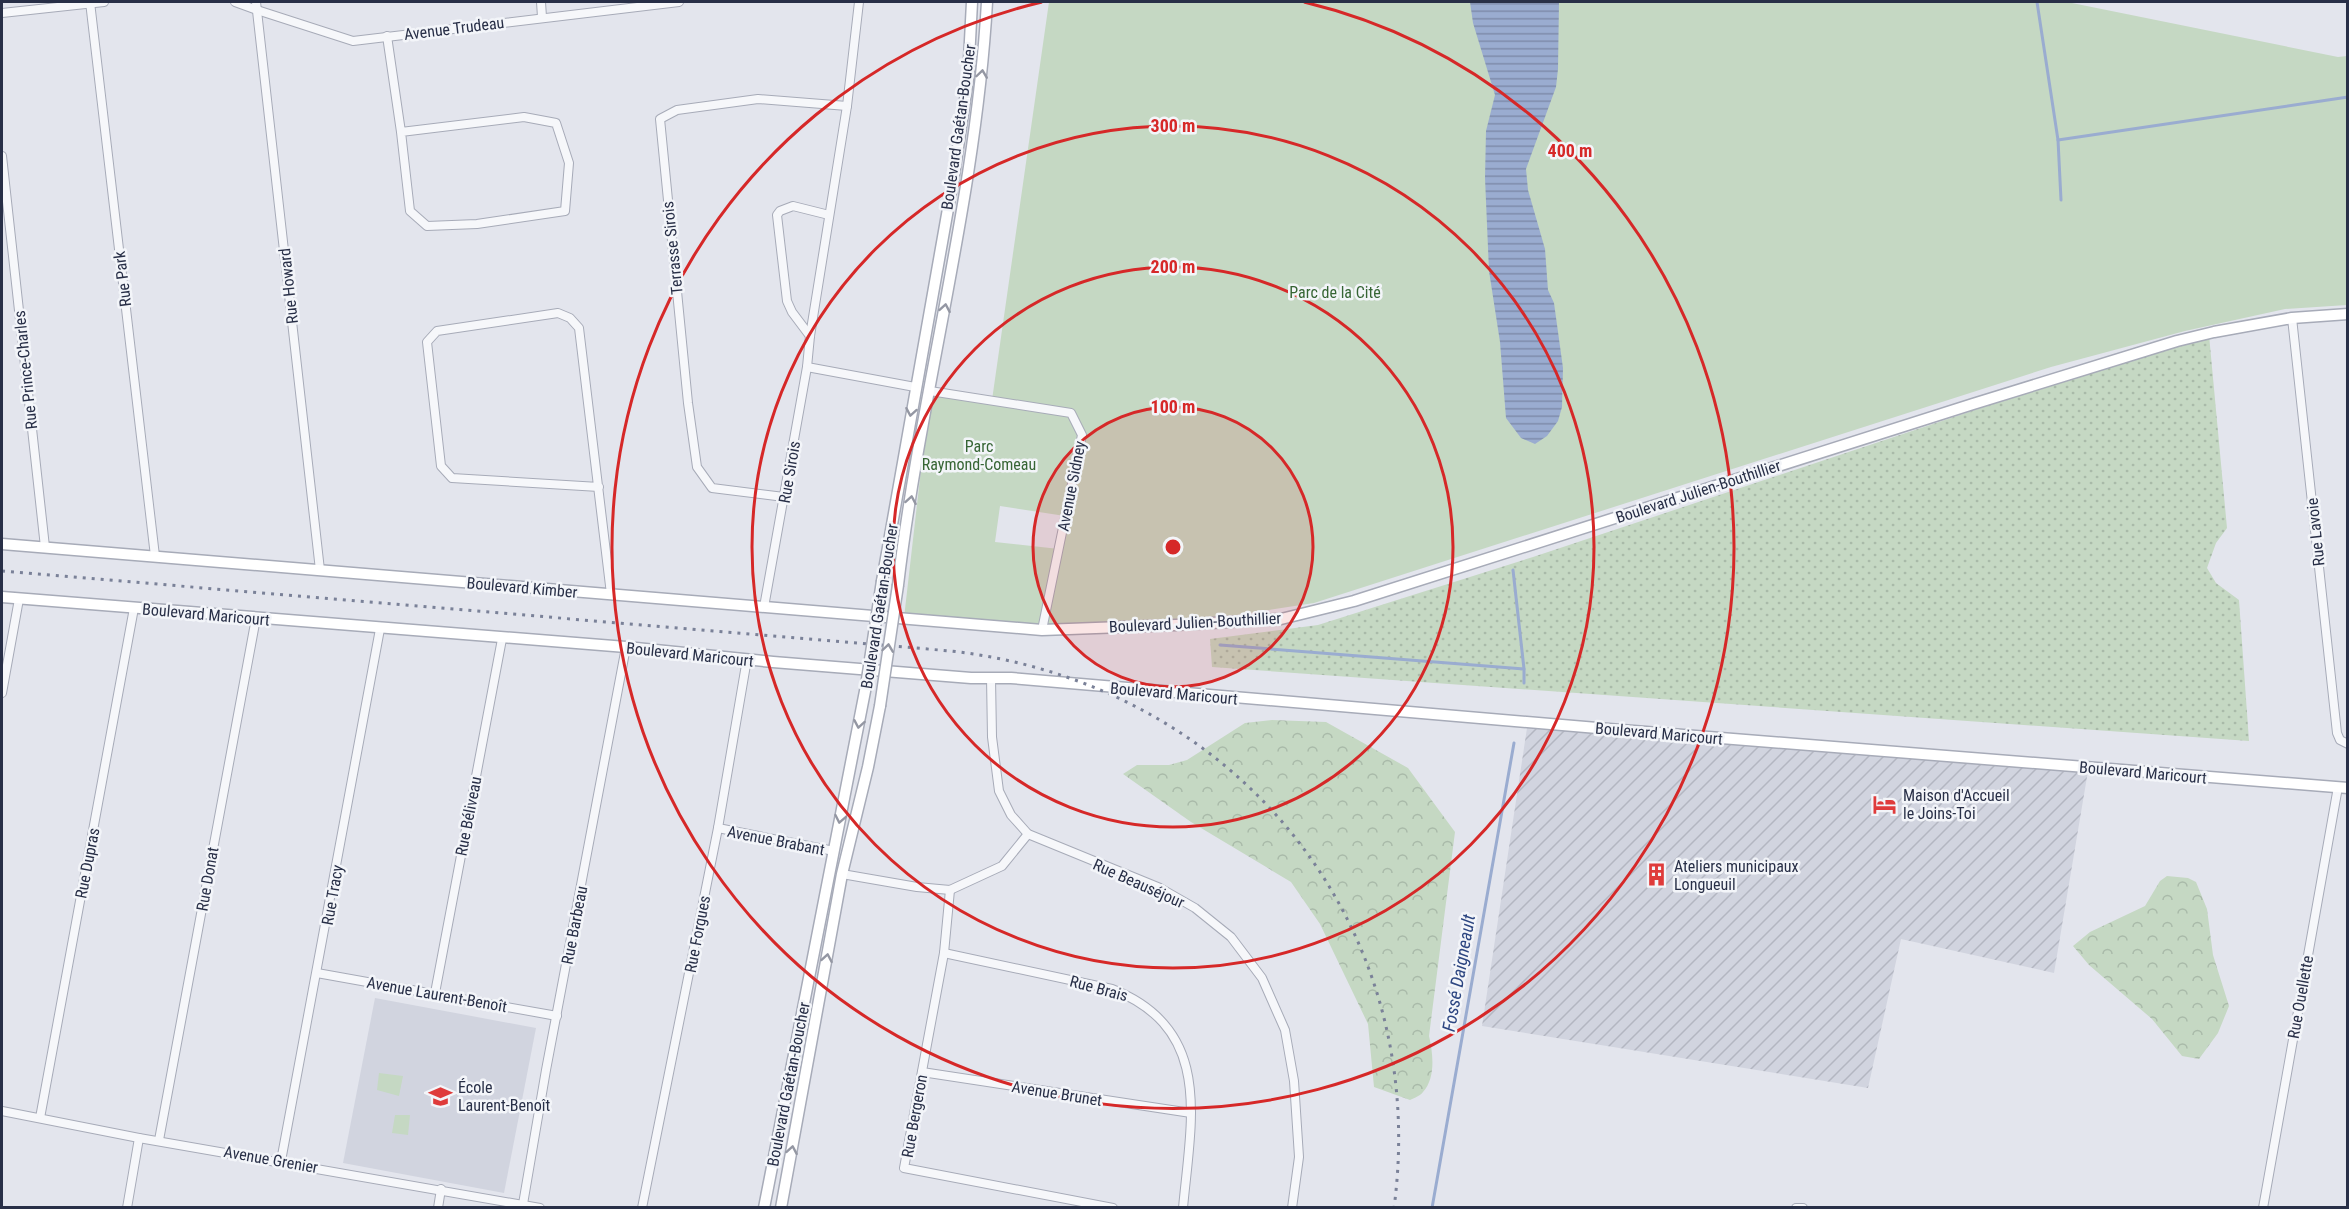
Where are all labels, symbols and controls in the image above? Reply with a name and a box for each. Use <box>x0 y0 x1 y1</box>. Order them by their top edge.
street label: Avenue Trudeau <box>403 13 505 44</box>
street label: Boulevard Gaétan-Boucher <box>937 43 980 211</box>
one-way arrow <box>975 70 987 79</box>
text: 300 m <box>1151 115 1195 136</box>
text: 400 m <box>1548 140 1592 161</box>
street label: Terrasse Sirois <box>658 200 687 295</box>
street label: Rue Howard <box>275 247 302 325</box>
street label: Rue Park <box>110 249 135 308</box>
text: 200 m <box>1151 256 1195 277</box>
park label: Parc de la Cité <box>1289 283 1381 302</box>
one-way arrow <box>938 304 951 314</box>
street label: Rue Prince-Charles <box>10 310 41 430</box>
text: 100 m <box>1151 396 1195 417</box>
one-way arrow <box>905 407 918 417</box>
park label: Parc Raymond-Comeau <box>922 437 1036 474</box>
street label: Rue Sirois <box>775 439 804 505</box>
street label: Avenue Sidney <box>1053 439 1090 533</box>
street label: Boulevard Julien-Bouthillier <box>1613 456 1783 527</box>
one-way arrow <box>904 496 916 505</box>
street label: Rue Lavoie <box>2302 497 2329 567</box>
street label: Boulevard Gaétan-Boucher <box>857 522 902 690</box>
centre of rings <box>1163 537 1183 557</box>
street label: Boulevard Kimber <box>466 573 578 602</box>
street label: Boulevard Maricourt <box>141 599 271 630</box>
street label: Boulevard Julien-Bouthillier <box>1108 608 1282 636</box>
street label: Boulevard Maricourt <box>625 638 755 671</box>
one-way arrow <box>882 644 894 653</box>
street label: Boulevard Maricourt <box>1109 678 1239 709</box>
street label: Boulevard Maricourt <box>1594 718 1724 749</box>
one-way arrow <box>853 719 866 729</box>
street label: Boulevard Maricourt <box>2078 757 2208 788</box>
street label: Rue Béliveau <box>451 775 486 857</box>
place label: Maison d'Accueil le Joins-Toi <box>1903 786 2010 823</box>
hotel icon: Maison d'Accueil le Joins-Toi <box>1872 791 1898 817</box>
one-way arrow <box>834 814 847 824</box>
street label: Avenue Brabant <box>726 822 826 859</box>
street label: Rue Dupras <box>71 826 104 900</box>
street label: Rue Donat <box>193 845 223 913</box>
street label: Rue Beauséjour <box>1090 855 1188 912</box>
place label: Ateliers municipaux Longueuil <box>1674 857 1799 894</box>
building icon: Ateliers municipaux Longueuil <box>1643 862 1669 888</box>
street label: Rue Tracy <box>318 863 347 927</box>
street label: Rue Barbeau <box>558 884 591 966</box>
street label: Rue Forgues <box>681 894 714 974</box>
water label: Fossé Daigneault <box>1438 912 1479 1033</box>
one-way arrow <box>820 953 832 963</box>
street label: Rue Ouellette <box>2284 954 2317 1040</box>
street label: Rue Brais <box>1068 972 1130 1005</box>
street label: Avenue Laurent-Benoît <box>365 973 509 1016</box>
street label: Boulevard Gaétan-Boucher <box>763 1000 814 1168</box>
street label: Rue Bergeron <box>898 1073 931 1159</box>
street label: Avenue Brunet <box>1010 1077 1104 1110</box>
place label: École Laurent-Benoît <box>458 1078 550 1115</box>
school or university icon: École Laurent-Benoît <box>427 1083 453 1109</box>
street label: Avenue Grenier <box>222 1142 320 1177</box>
one-way arrow <box>785 1145 798 1155</box>

